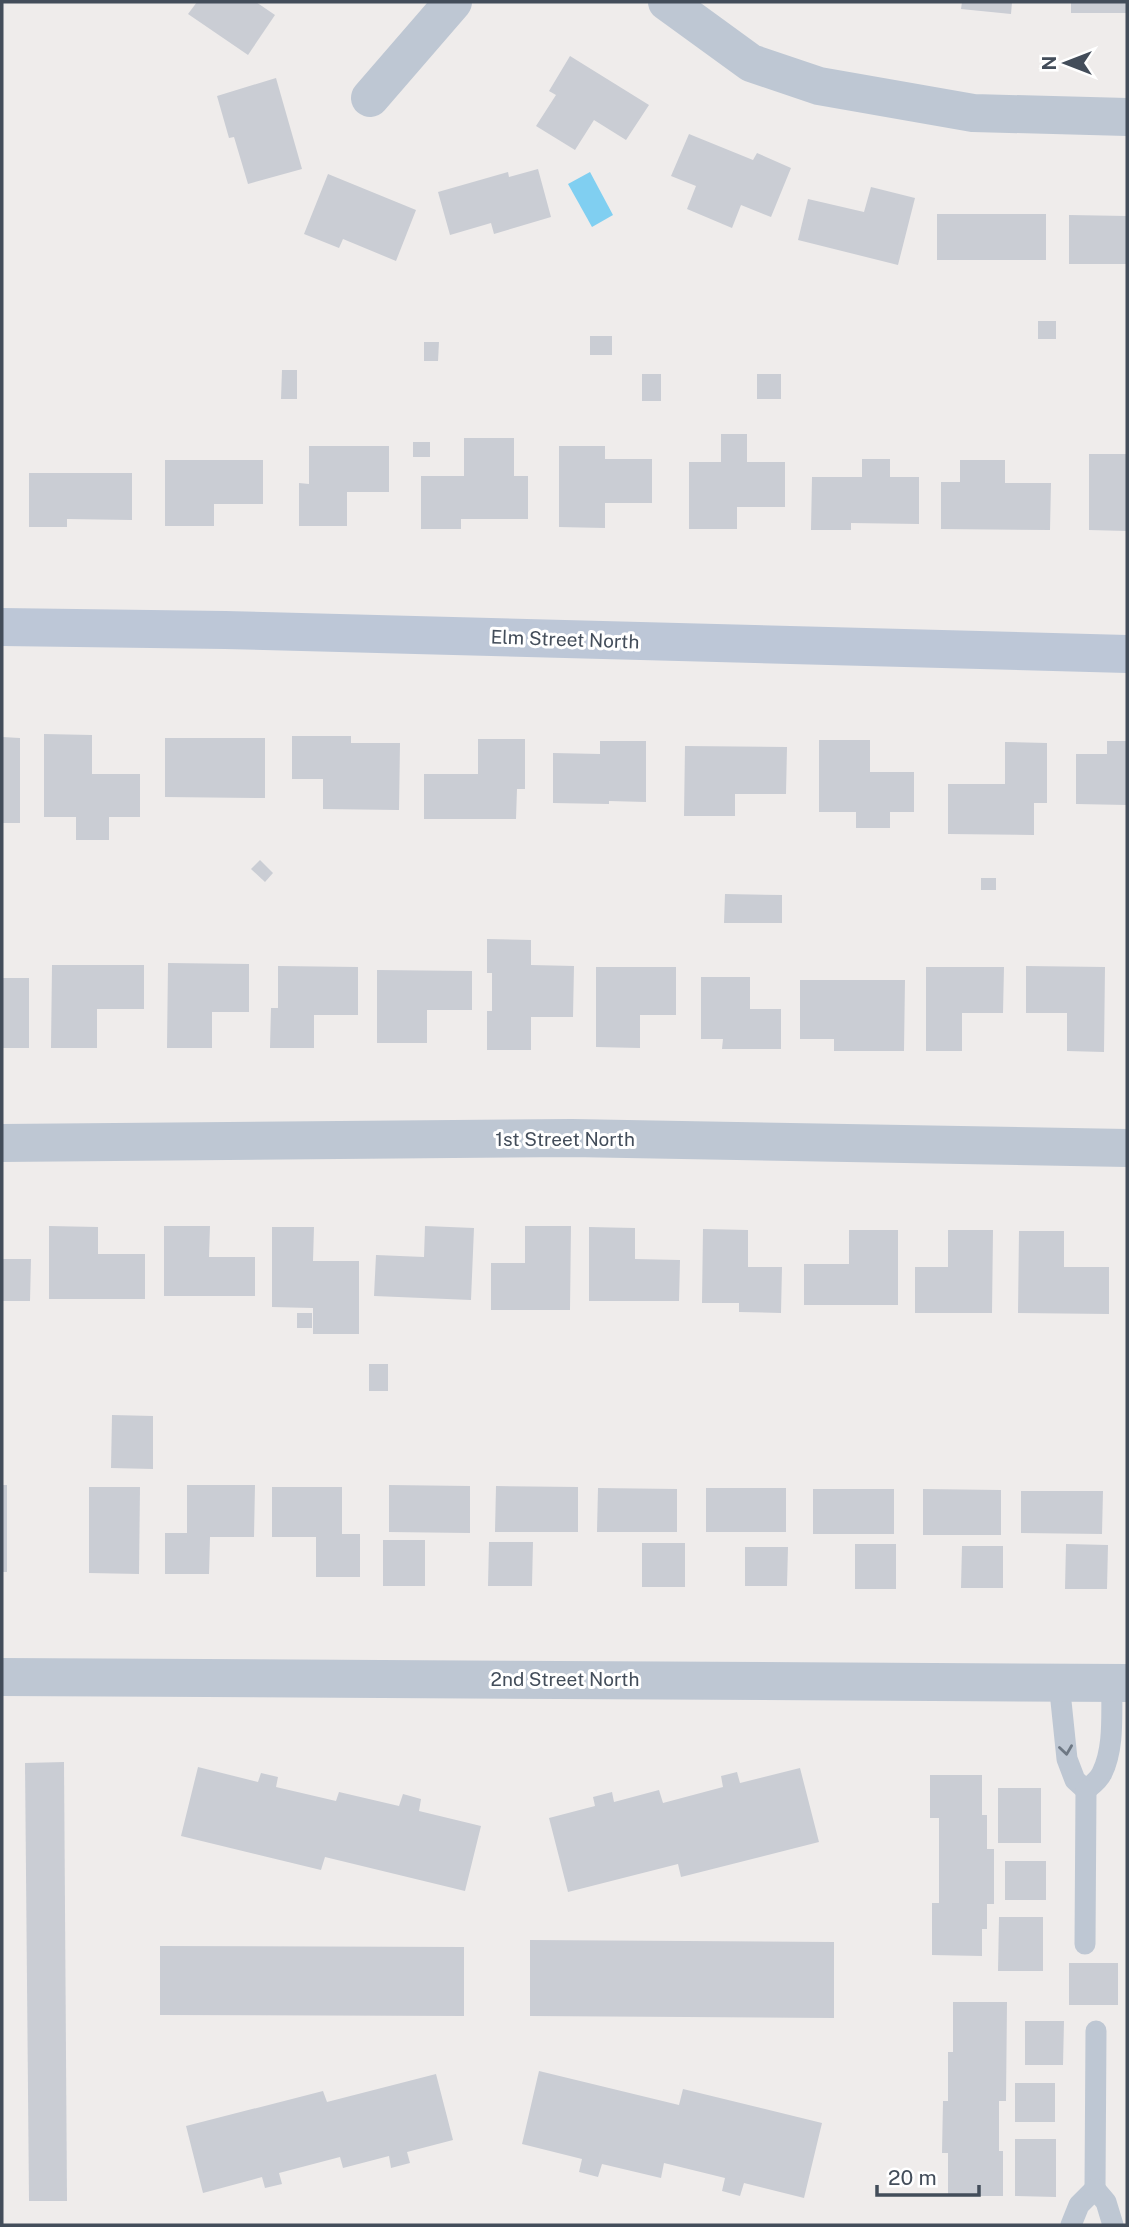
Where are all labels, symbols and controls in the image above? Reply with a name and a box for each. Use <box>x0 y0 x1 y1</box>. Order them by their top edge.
north arrow <box>1031 28 1101 98</box>
text: N <box>1038 56 1060 70</box>
street label: Elm Street North <box>490 625 640 653</box>
street label: 1st Street North <box>495 1128 635 1150</box>
street label: 2nd Street North <box>491 1668 639 1690</box>
one-way arrow <box>1058 1744 1073 1756</box>
scale bar <box>877 2154 978 2198</box>
text: 20 m <box>888 2165 937 2190</box>

